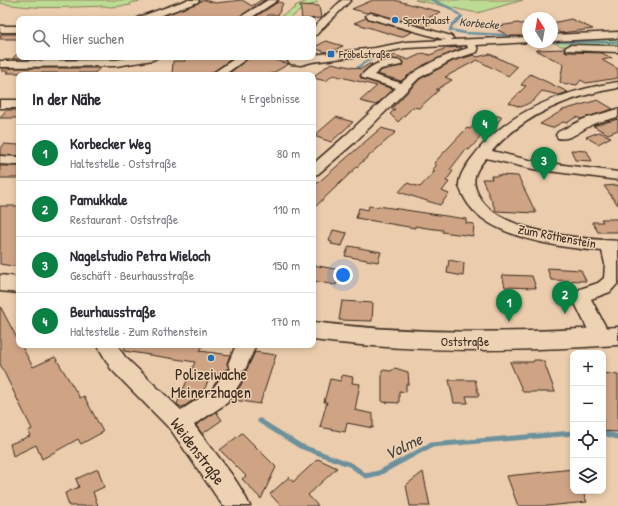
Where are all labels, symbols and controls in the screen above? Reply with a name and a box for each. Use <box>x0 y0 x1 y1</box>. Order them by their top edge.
north arrow <box>522 12 558 48</box>
place label: Sportpalast <box>403 13 450 27</box>
water label: Korbecke <box>458 13 501 33</box>
marker: Sportpalast <box>390 15 400 25</box>
search box <box>16 16 316 60</box>
icon: search <box>30 27 52 49</box>
text: Hier suchen <box>62 28 124 49</box>
place label: Fröbelstraße <box>338 47 391 61</box>
marker: Fröbelstraße <box>326 49 336 59</box>
text: In der Nähe <box>32 87 101 110</box>
text: 4 Ergebnisse <box>241 89 300 107</box>
pin: 4 <box>472 110 498 143</box>
text: Korbecker Weg <box>70 133 151 154</box>
text: 1 <box>43 144 47 162</box>
text: 80 m <box>277 144 300 162</box>
pin: 3 <box>531 147 557 180</box>
text: Haltestelle · Oststraße <box>70 154 177 172</box>
text: Pamukkale <box>70 189 128 210</box>
text: 2 <box>42 200 48 218</box>
text: 110 m <box>273 200 300 218</box>
text: Restaurant · Oststraße <box>70 210 178 228</box>
street label: Zum Rothenstein <box>516 220 598 252</box>
text: Nagelstudio Petra Wieloch <box>70 245 210 266</box>
text: 3 <box>42 256 48 274</box>
text: 150 m <box>272 256 300 274</box>
your location <box>333 265 353 285</box>
text: Geschäft · Beurhausstraße <box>70 266 194 284</box>
pin: 2 <box>552 281 578 314</box>
pin: 1 <box>496 289 522 322</box>
text: Beurhausstraße <box>70 301 156 322</box>
text: 4 <box>43 312 47 330</box>
text: 170 m <box>271 312 300 330</box>
text: Haltestelle · Zum Rothenstein <box>70 322 207 340</box>
street label: Oststraße <box>441 332 489 350</box>
map controls <box>570 350 606 494</box>
button: + <box>570 350 606 386</box>
marker: Polizeiwache Meinerzhagen <box>206 353 216 363</box>
place label: Polizeiwache Meinerzhagen <box>171 363 251 403</box>
button: − <box>570 386 606 422</box>
street label: Weidenstraße <box>166 413 231 490</box>
button: locate <box>570 422 606 458</box>
water label: Volme <box>380 427 427 465</box>
button: layers <box>570 458 606 494</box>

